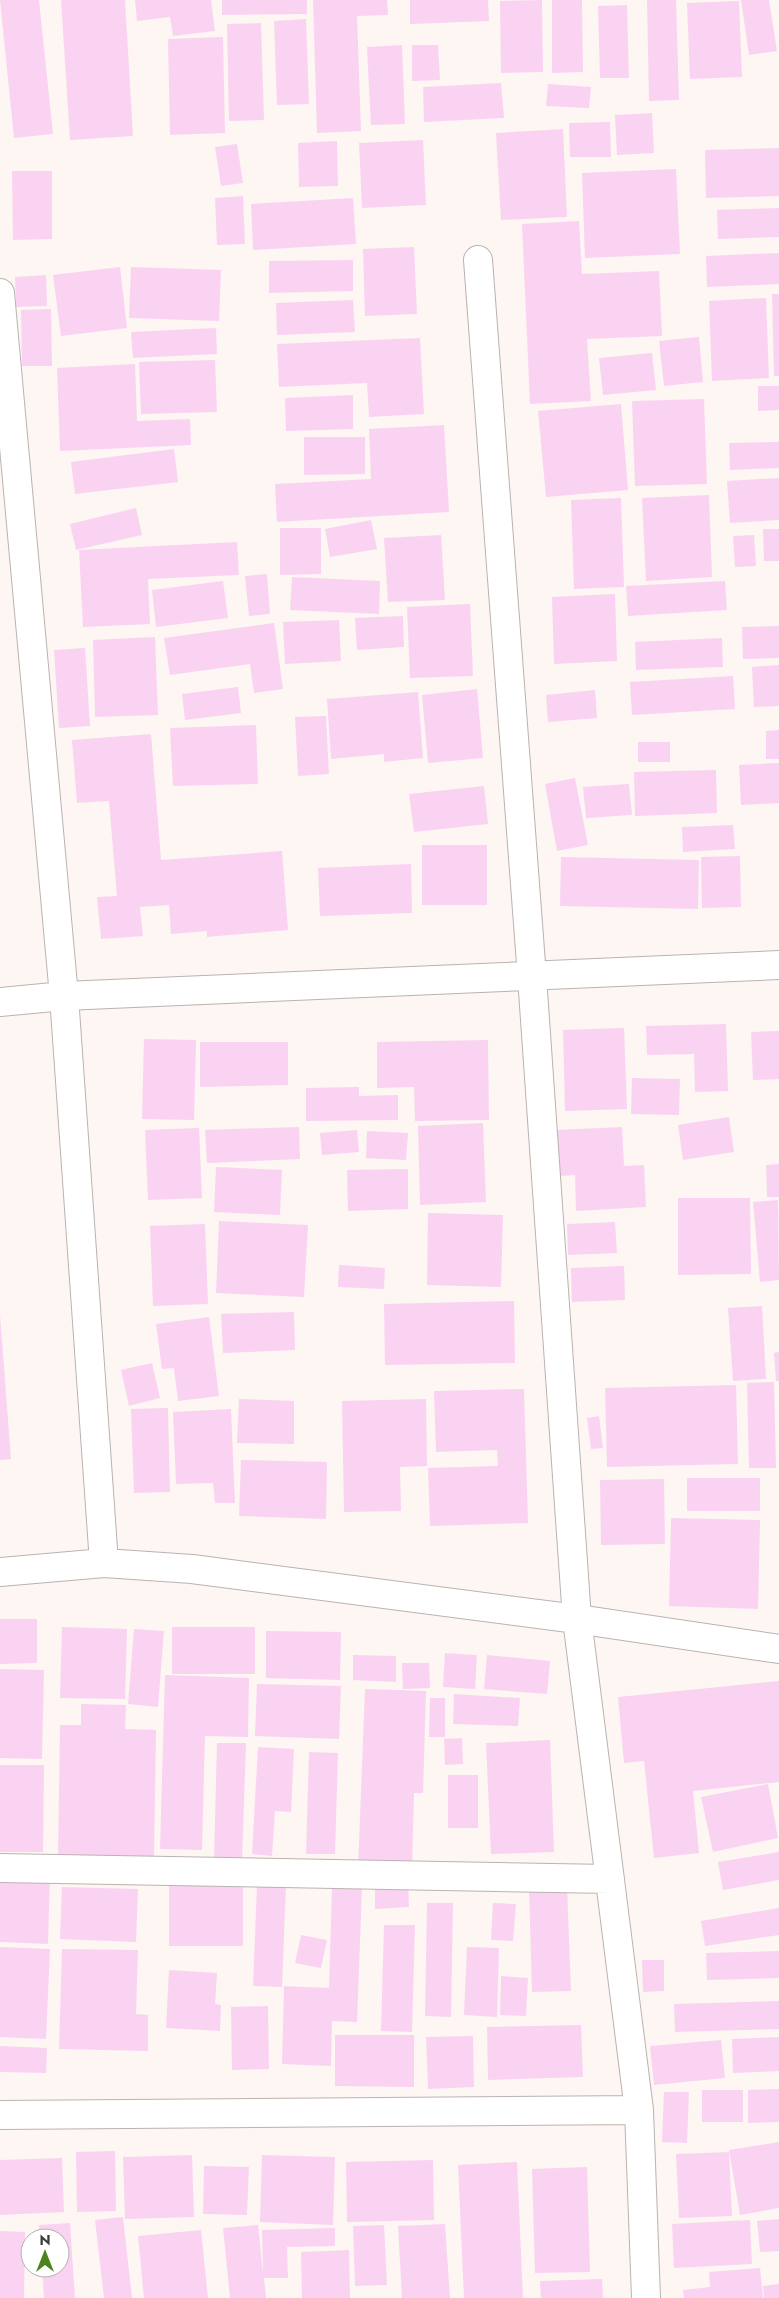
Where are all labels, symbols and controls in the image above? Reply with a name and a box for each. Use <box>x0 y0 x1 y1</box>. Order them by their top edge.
north arrow <box>20 2228 70 2278</box>
text: N <box>39 2230 51 2250</box>

